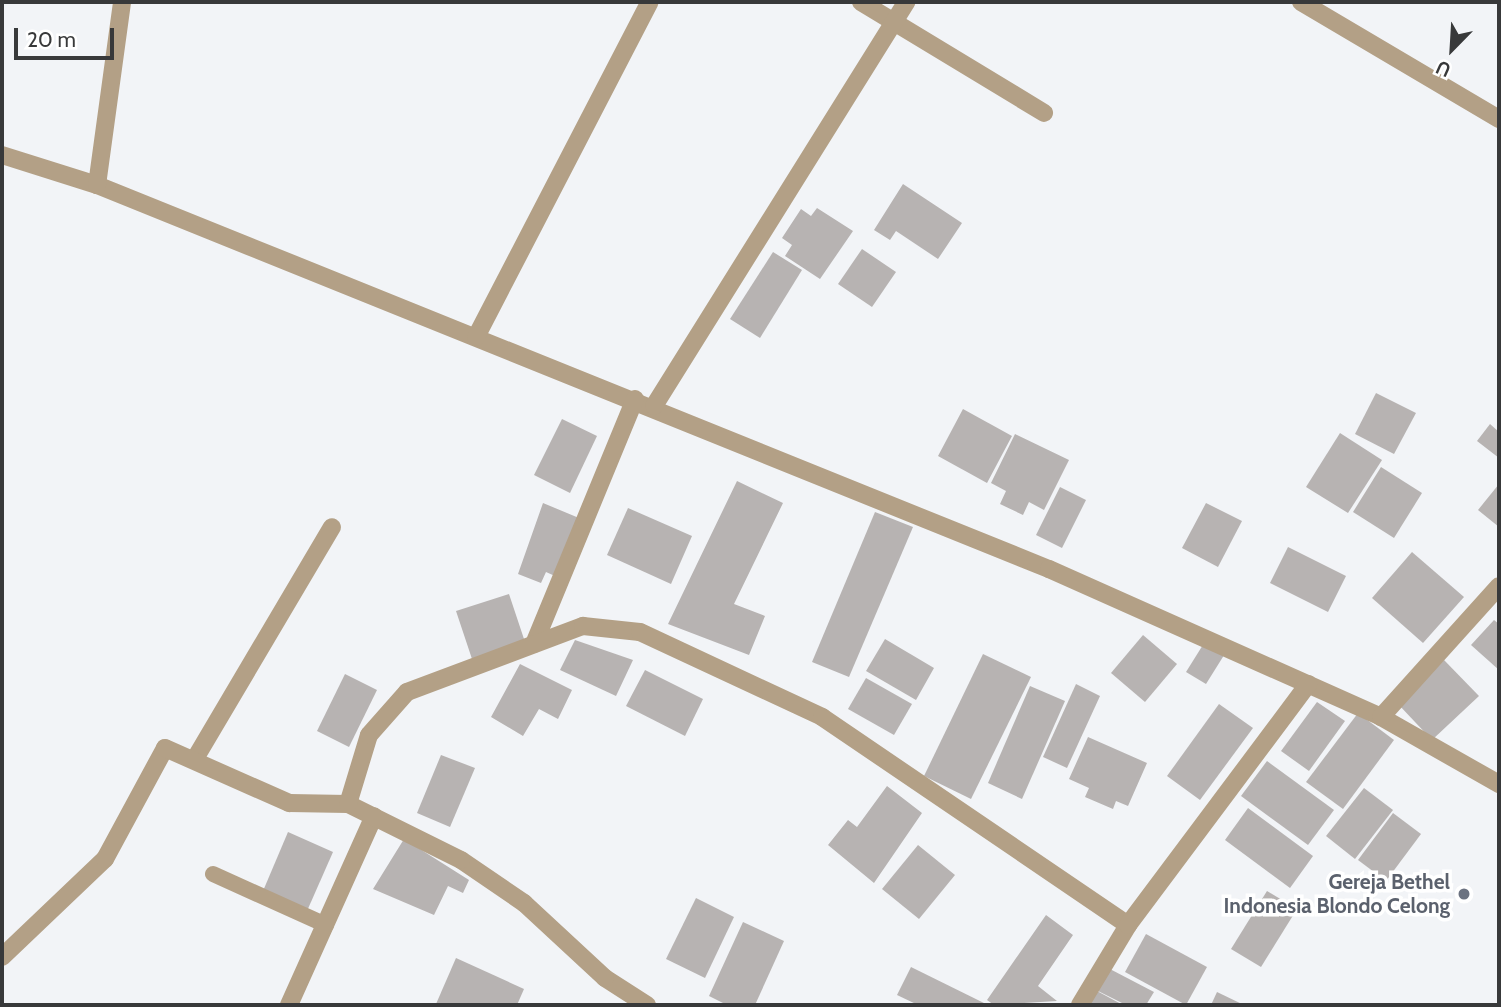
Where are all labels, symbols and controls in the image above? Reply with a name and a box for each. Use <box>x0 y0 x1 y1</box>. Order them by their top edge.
scale bar <box>18 14 117 58</box>
north arrow <box>1417 14 1487 84</box>
text: 20 m <box>27 27 76 52</box>
text: U <box>1432 55 1454 82</box>
place label: Gereja Bethel Indonesia Blondo Celong <box>1224 869 1450 919</box>
marker: Gereja Bethel Indonesia Blondo Celong <box>1456 886 1472 902</box>

